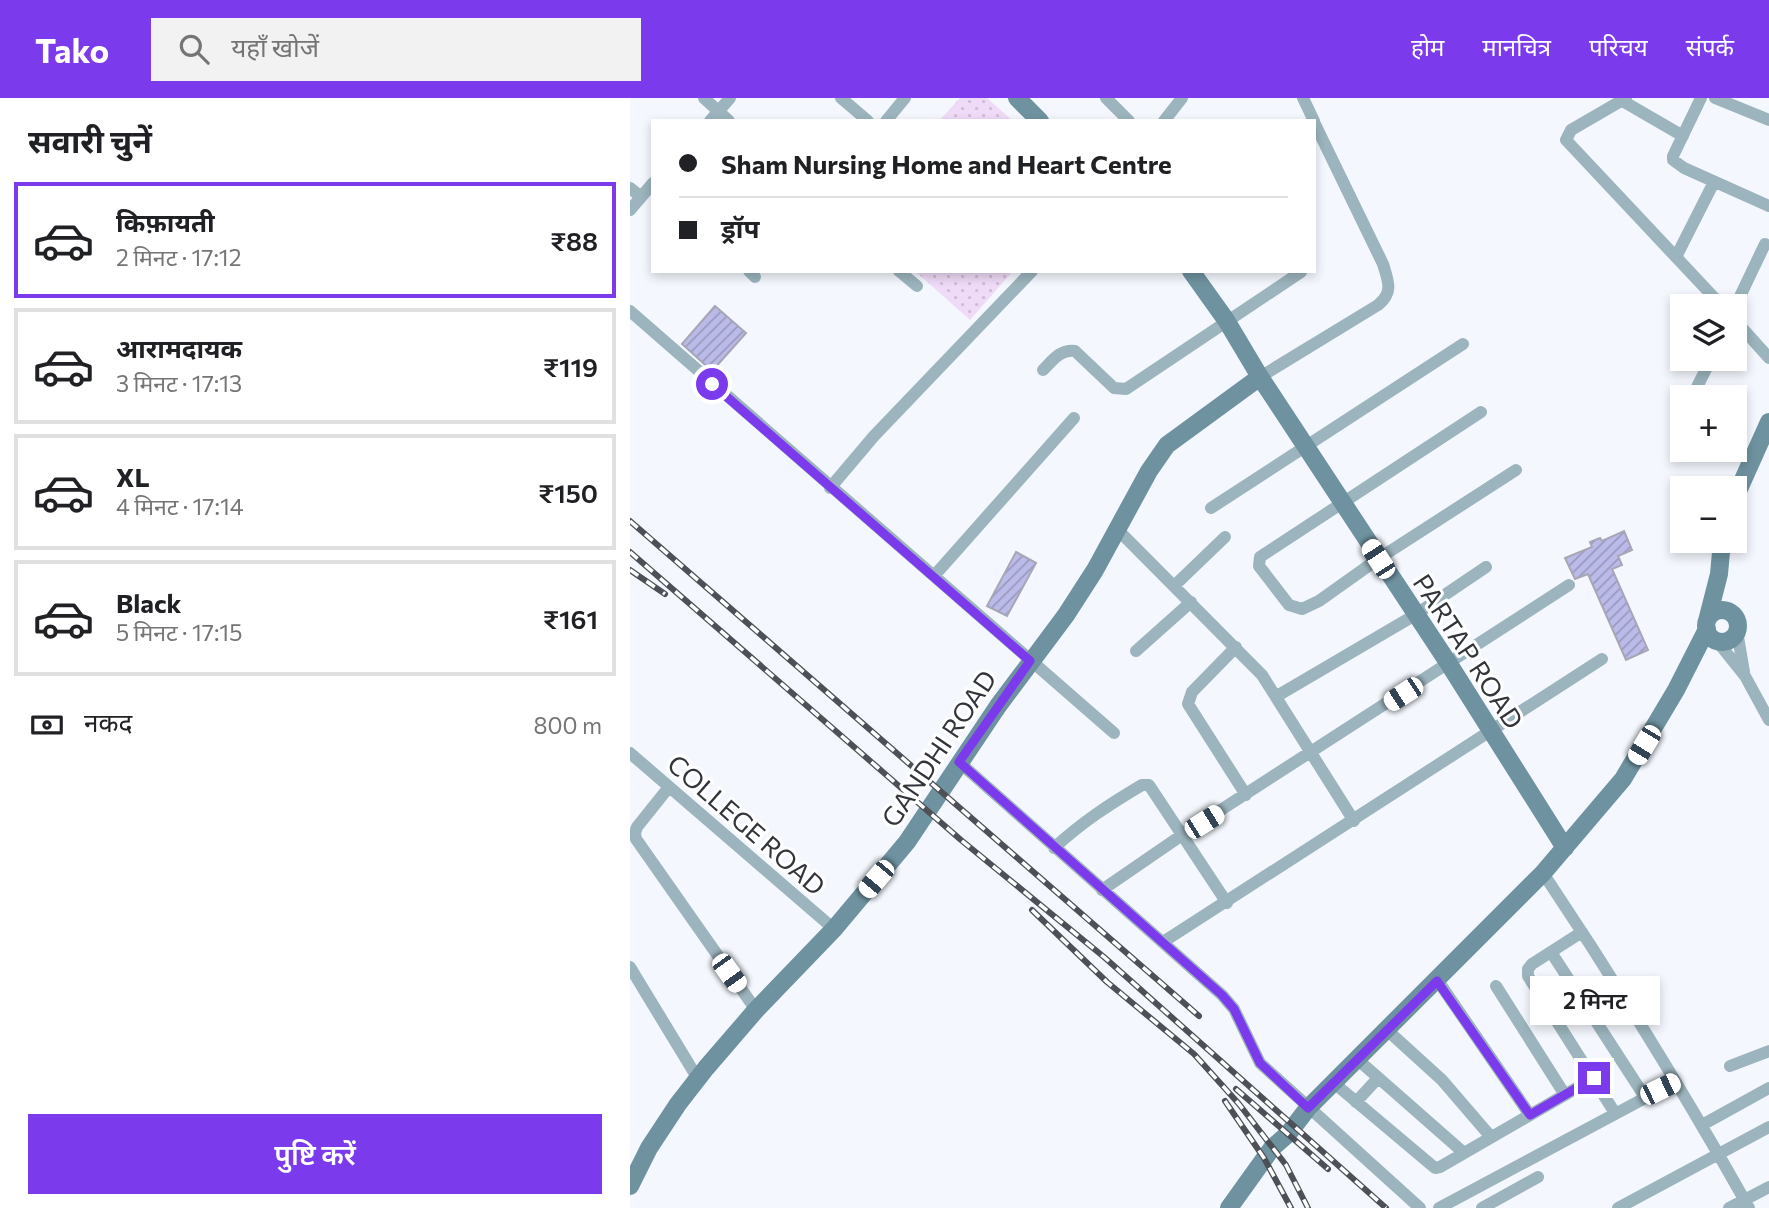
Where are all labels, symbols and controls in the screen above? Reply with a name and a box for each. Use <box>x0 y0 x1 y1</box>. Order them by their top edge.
search box <box>151 18 641 81</box>
text: Tako <box>35 29 109 70</box>
icon: search <box>175 30 213 68</box>
text: यहाँ खोजें <box>231 31 319 62</box>
text: होम <box>1411 32 1444 61</box>
text: मानचित्र <box>1482 32 1551 61</box>
text: परिचय <box>1589 32 1648 61</box>
text: संपर्क <box>1686 32 1734 61</box>
text: सवारी चुनें <box>28 120 152 160</box>
text: Sham Nursing Home and Heart Centre <box>721 148 1172 179</box>
text: किफ़ायती <box>116 206 215 237</box>
icon: car <box>32 209 95 272</box>
text: ड्रॉप <box>721 212 759 243</box>
text: ₹88 <box>550 225 598 256</box>
text: 2 मिनट · 17:12 <box>116 243 241 271</box>
map controls <box>1670 294 1747 553</box>
button: layers <box>1670 294 1747 371</box>
text: आरामदायक <box>116 332 242 363</box>
icon: car <box>32 335 95 398</box>
text: ₹119 <box>543 351 598 382</box>
route start <box>696 368 728 400</box>
text: 3 मिनट · 17:13 <box>116 369 242 397</box>
button: + <box>1670 385 1747 462</box>
icon: car <box>32 461 95 524</box>
text: XL <box>116 461 150 492</box>
button: − <box>1670 476 1747 553</box>
text: ₹150 <box>538 477 598 508</box>
text: 4 मिनट · 17:14 <box>116 492 244 520</box>
car <box>1358 536 1399 582</box>
street label: PARTAP ROAD <box>1408 568 1530 734</box>
icon: car <box>32 587 95 650</box>
text: Black <box>116 587 182 618</box>
text: ₹161 <box>543 603 598 634</box>
text: 5 मिनट · 17:15 <box>116 618 242 646</box>
street label: GANDHI ROAD <box>874 664 1002 832</box>
car <box>1380 674 1427 714</box>
icon: cash <box>28 706 66 744</box>
text: नकद <box>84 706 132 737</box>
text: 800 m <box>534 711 602 739</box>
car <box>1625 722 1664 768</box>
street label: COLLEGE ROAD <box>662 747 832 901</box>
car <box>1181 802 1228 842</box>
car <box>855 856 898 902</box>
car <box>709 950 750 996</box>
callout: 2 मिनट <box>1529 976 1659 1026</box>
text: 2 मिनट <box>1563 986 1627 1014</box>
route end <box>1578 1062 1610 1094</box>
car <box>1637 1070 1684 1108</box>
button: पुष्टि करें <box>28 1114 602 1194</box>

